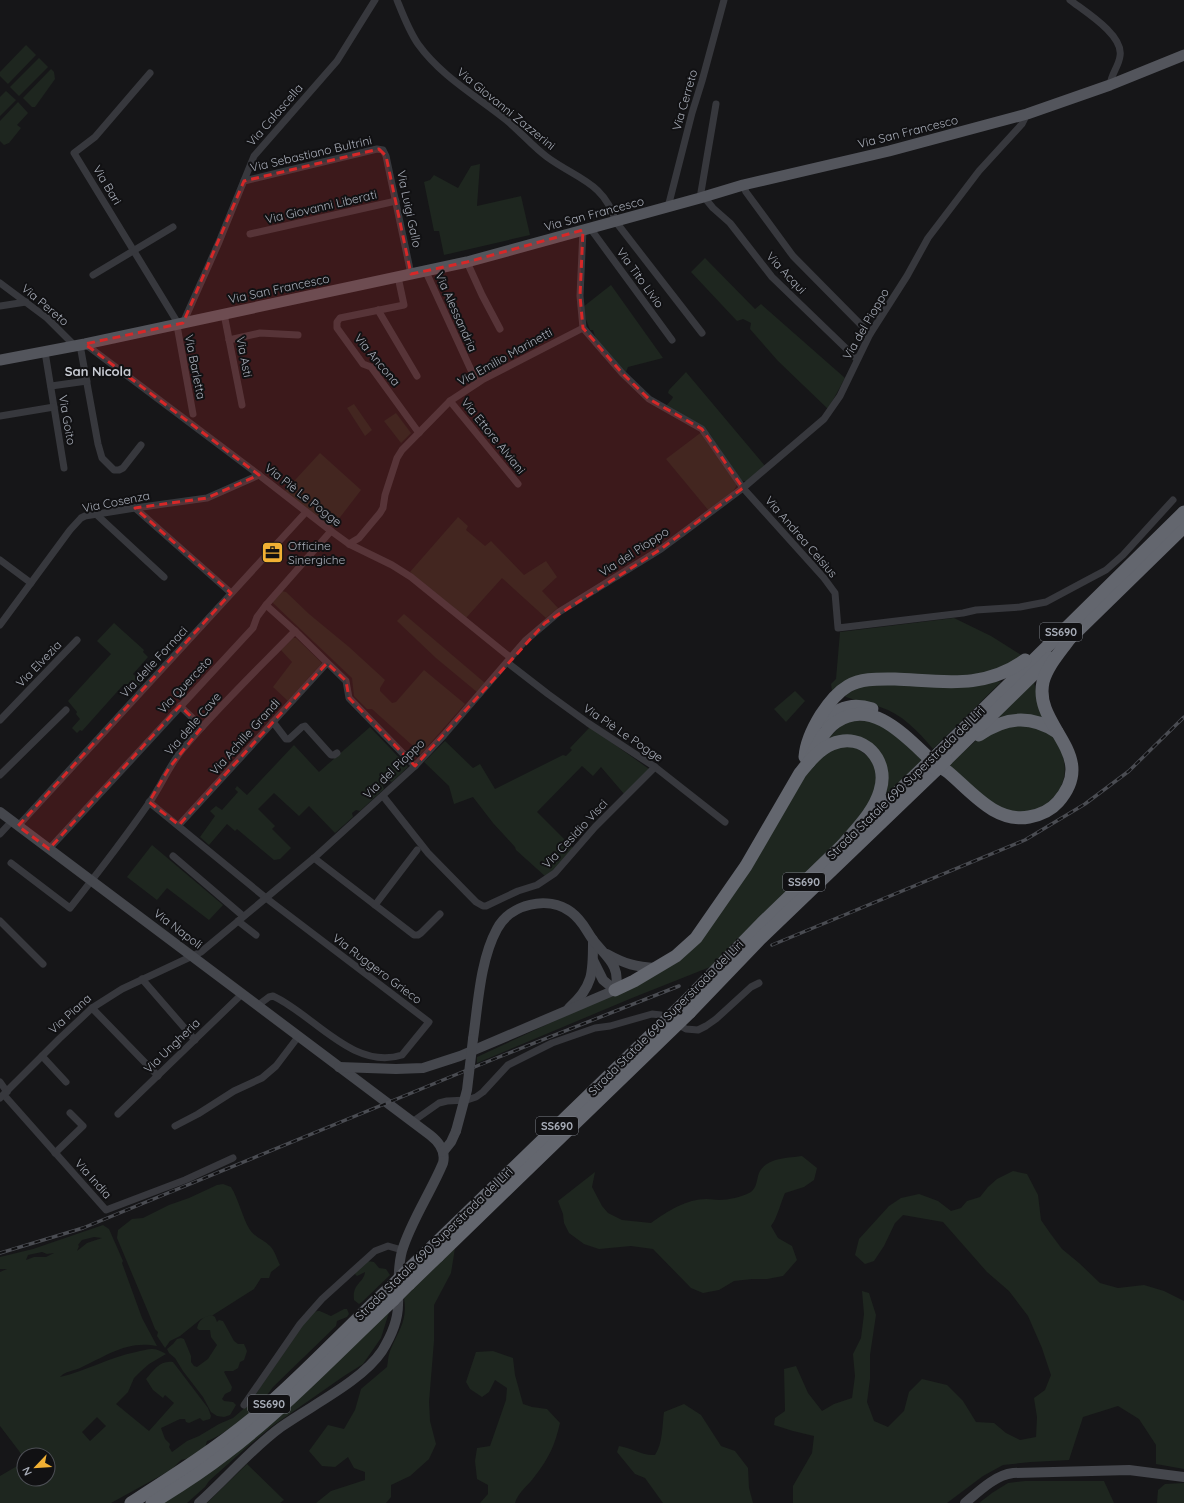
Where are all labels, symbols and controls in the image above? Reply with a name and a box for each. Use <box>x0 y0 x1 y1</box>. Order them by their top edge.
street label: Via Giovanni Zazzerini <box>454 64 559 153</box>
street label: Via Cerreto <box>669 68 700 132</box>
street label: Via Calascella <box>243 80 306 149</box>
street label: Via San Francesco <box>856 112 960 151</box>
street label: Via Sebastiano Bultrini <box>249 132 373 175</box>
street label: Via Bari <box>90 162 125 207</box>
street label: Via Luigi Gallo <box>394 169 425 249</box>
street label: Via Giovanni Liberati <box>264 186 378 227</box>
street label: Via San Francesco <box>542 193 645 234</box>
street label: Via Tito Livio <box>614 245 667 311</box>
street label: Via Acqui <box>763 249 809 297</box>
street label: Via San Francesco <box>227 270 331 307</box>
street label: Via Alessandria <box>432 270 481 354</box>
street label: Via Pereto <box>19 280 72 329</box>
street label: Via del Pioppo <box>839 285 892 362</box>
street label: Via Emilio Marinetti <box>455 324 555 389</box>
street label: Via Ancona <box>351 331 404 389</box>
street label: Via Barletta <box>182 333 209 401</box>
street label: Via Asti <box>233 335 256 379</box>
district label: San Nicola <box>65 363 131 379</box>
street label: Via Goito <box>56 394 79 446</box>
street label: Via Ettore Alviani <box>458 395 529 477</box>
street label: Via Piè Le Pogge <box>262 460 345 529</box>
street label: Via Cosenza <box>81 488 151 515</box>
street label: Via Andrea Celsius <box>762 493 841 581</box>
street label: Via del Pioppo <box>596 524 671 580</box>
place label: Officine Sinergiche <box>288 538 346 567</box>
office icon: Officine Sinergiche <box>260 540 286 566</box>
street label: Via delle Fornaci <box>117 623 191 700</box>
road number: SS690 <box>1040 623 1082 641</box>
street label: Via Elvezia <box>13 637 65 690</box>
street label: Via Querceto <box>154 653 215 716</box>
street label: Via delle Cave <box>161 689 224 758</box>
street label: Via Achille Grandi <box>207 696 283 778</box>
street label: Via Piè Le Pogge <box>580 700 666 765</box>
street label: Strada Statale 690 Superstrada del Liri <box>824 703 988 862</box>
street label: Via del Pioppo <box>360 735 428 802</box>
street label: Via Cesidio Visci <box>539 796 611 871</box>
road number: SS690 <box>783 873 825 891</box>
street label: Via Napoli <box>151 905 206 952</box>
street label: Via Ruggero Grieco <box>330 930 425 1007</box>
street label: Strada Statale 690 Superstrada del Liri <box>585 937 747 1099</box>
street label: Via Piana <box>45 991 94 1037</box>
street label: Via Ungheria <box>140 1015 203 1076</box>
road number: SS690 <box>536 1117 578 1135</box>
street label: Via India <box>72 1156 115 1202</box>
street label: Strada Statale 690 Superstrada del Liri <box>352 1164 516 1323</box>
road number: SS690 <box>248 1395 290 1413</box>
north arrow <box>16 1447 56 1487</box>
text: N <box>19 1465 35 1478</box>

